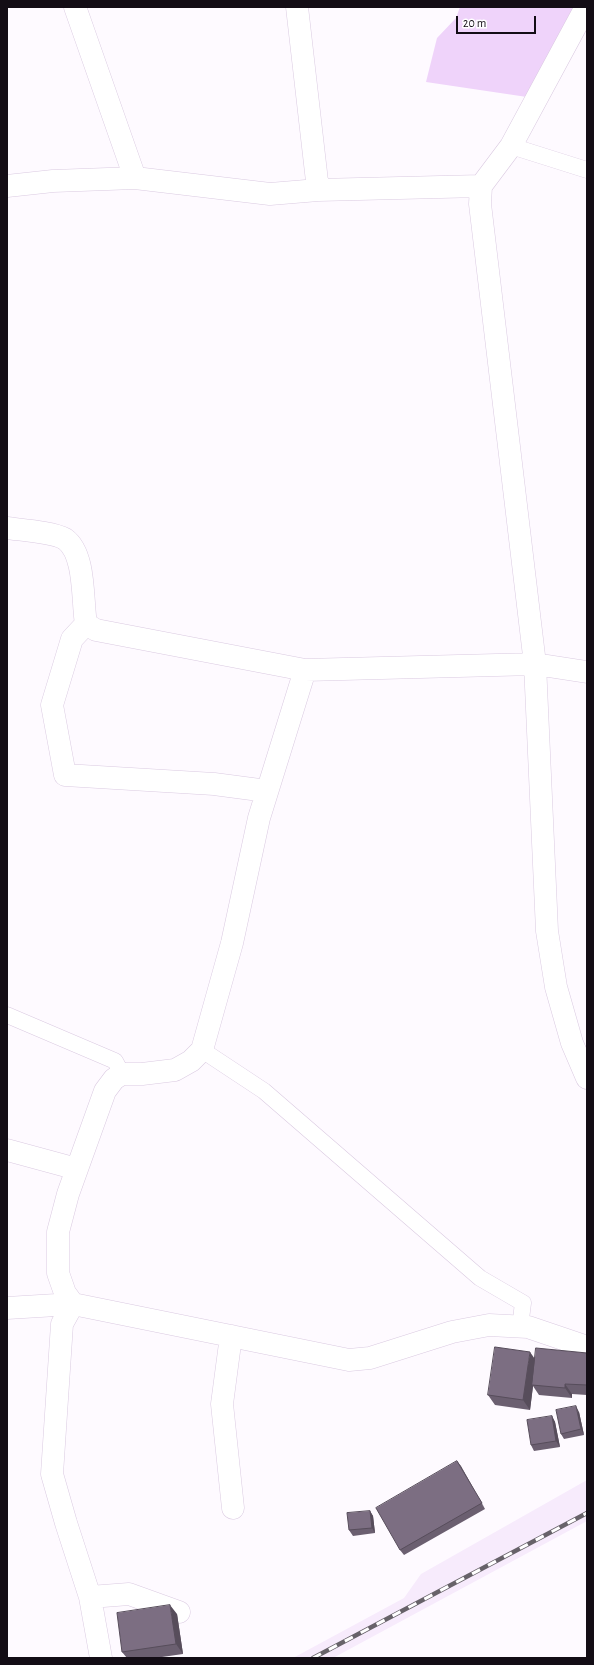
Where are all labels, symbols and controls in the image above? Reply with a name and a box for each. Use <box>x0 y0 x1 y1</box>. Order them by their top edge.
scale bar <box>458 8 538 34</box>
text: 20 m <box>463 17 486 29</box>

